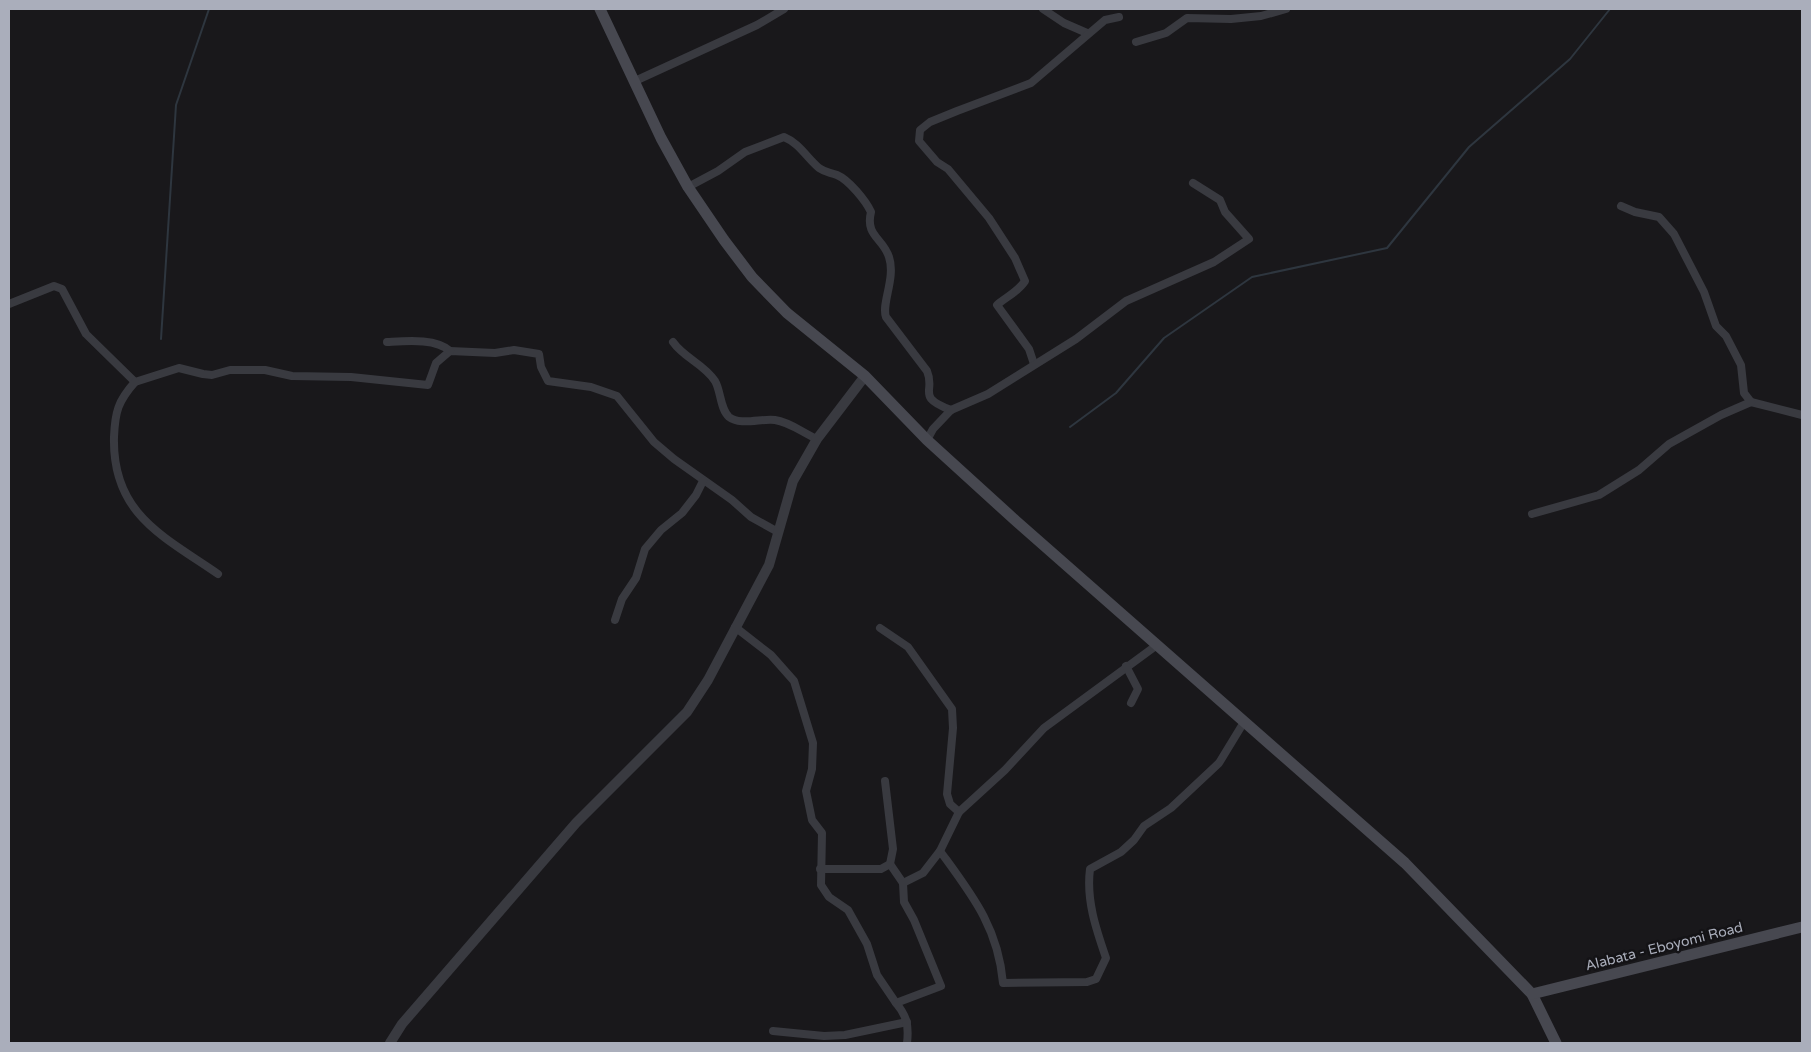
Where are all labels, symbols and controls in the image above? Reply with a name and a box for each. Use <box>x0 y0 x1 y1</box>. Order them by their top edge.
street label: Alabata - Eboyomi Road <box>1584 919 1745 974</box>

